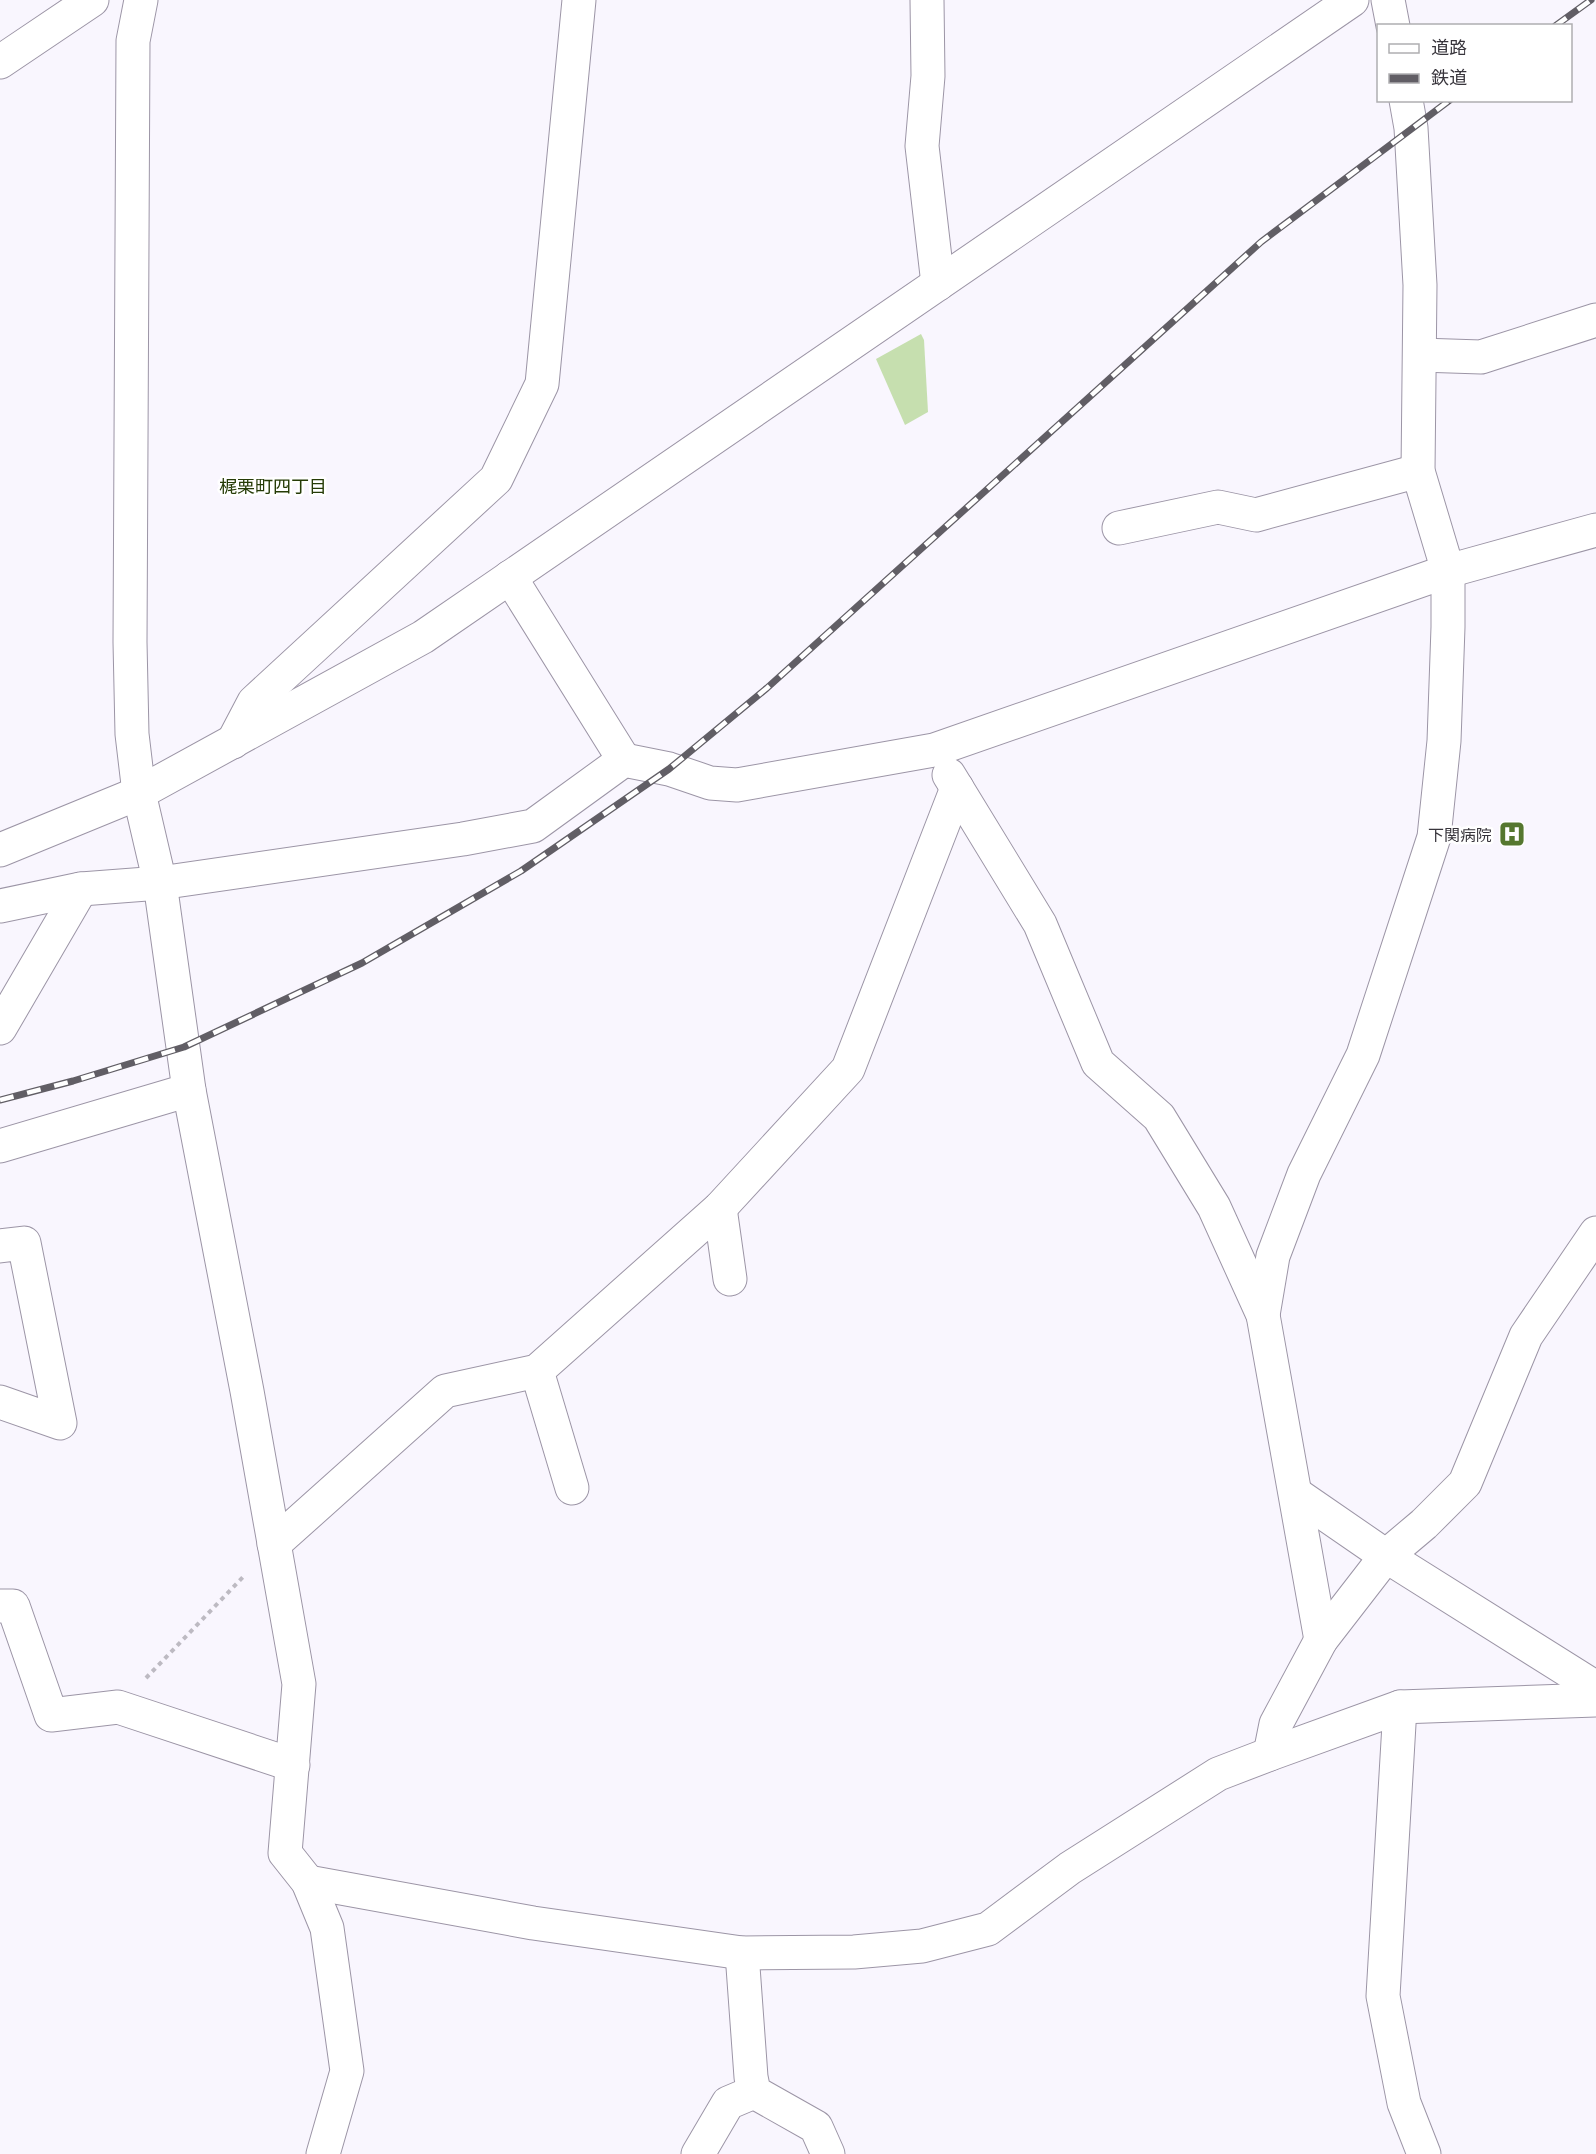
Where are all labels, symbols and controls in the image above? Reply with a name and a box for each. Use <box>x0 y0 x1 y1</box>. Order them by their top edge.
legend <box>1377 24 1572 102</box>
text: 道路 <box>1431 36 1467 58</box>
text: 鉄道 <box>1431 66 1467 88</box>
district label: 梶栗町四丁目 <box>219 475 327 497</box>
hospital icon: 下関病院 <box>1497 819 1527 849</box>
place label: 下関病院 <box>1428 825 1492 844</box>

